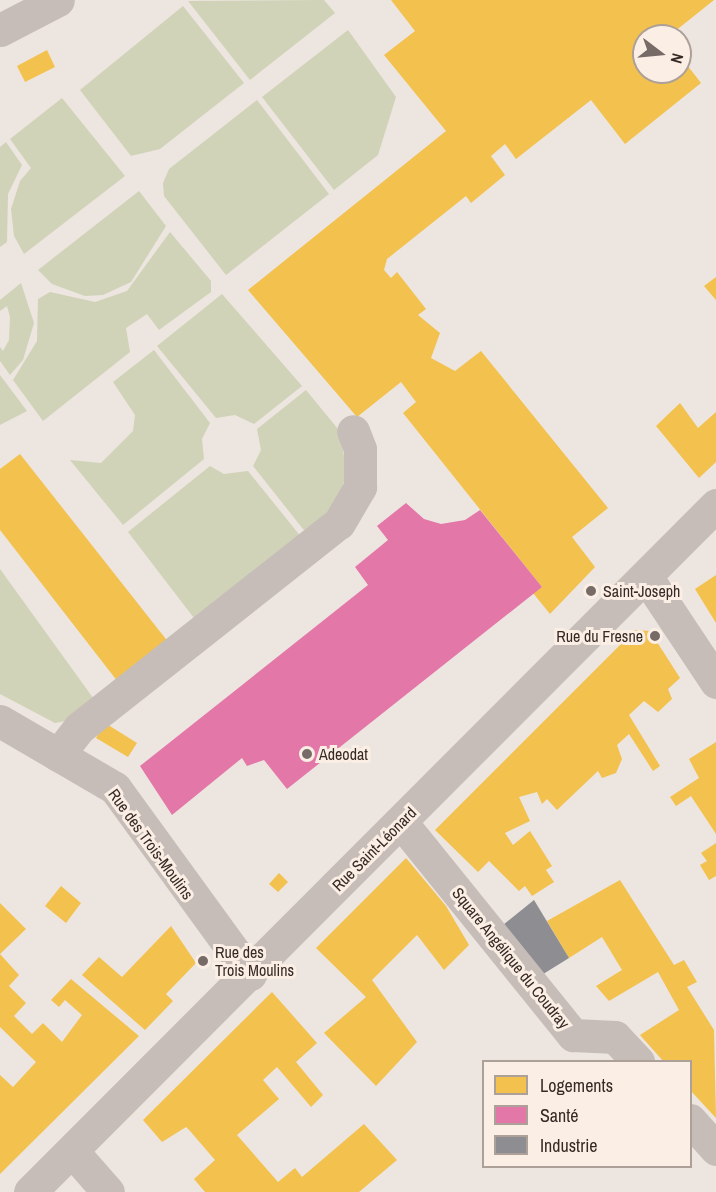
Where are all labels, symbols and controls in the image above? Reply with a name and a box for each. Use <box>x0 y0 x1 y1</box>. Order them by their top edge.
north arrow <box>632 24 692 84</box>
text: N <box>666 51 689 66</box>
place label: Saint-Joseph <box>603 581 680 601</box>
marker: Saint-Joseph <box>584 584 598 598</box>
place label: Rue du Fresne <box>556 626 643 646</box>
marker: Rue du Fresne <box>648 629 662 643</box>
place label: Adeodat <box>319 744 368 764</box>
marker: Adeodat <box>300 747 314 761</box>
street label: Rue des Trois-Moulins <box>104 785 198 903</box>
street label: Rue Saint-Léonard <box>328 803 420 895</box>
street label: Square Angélique du Coudray <box>448 883 574 1033</box>
place label: Rue des Trois Moulins <box>215 942 294 980</box>
marker: Rue des Trois Moulins <box>196 954 210 968</box>
legend <box>482 1060 692 1168</box>
text: Logements <box>540 1073 613 1098</box>
text: Santé <box>540 1103 579 1128</box>
text: Industrie <box>540 1133 597 1158</box>

